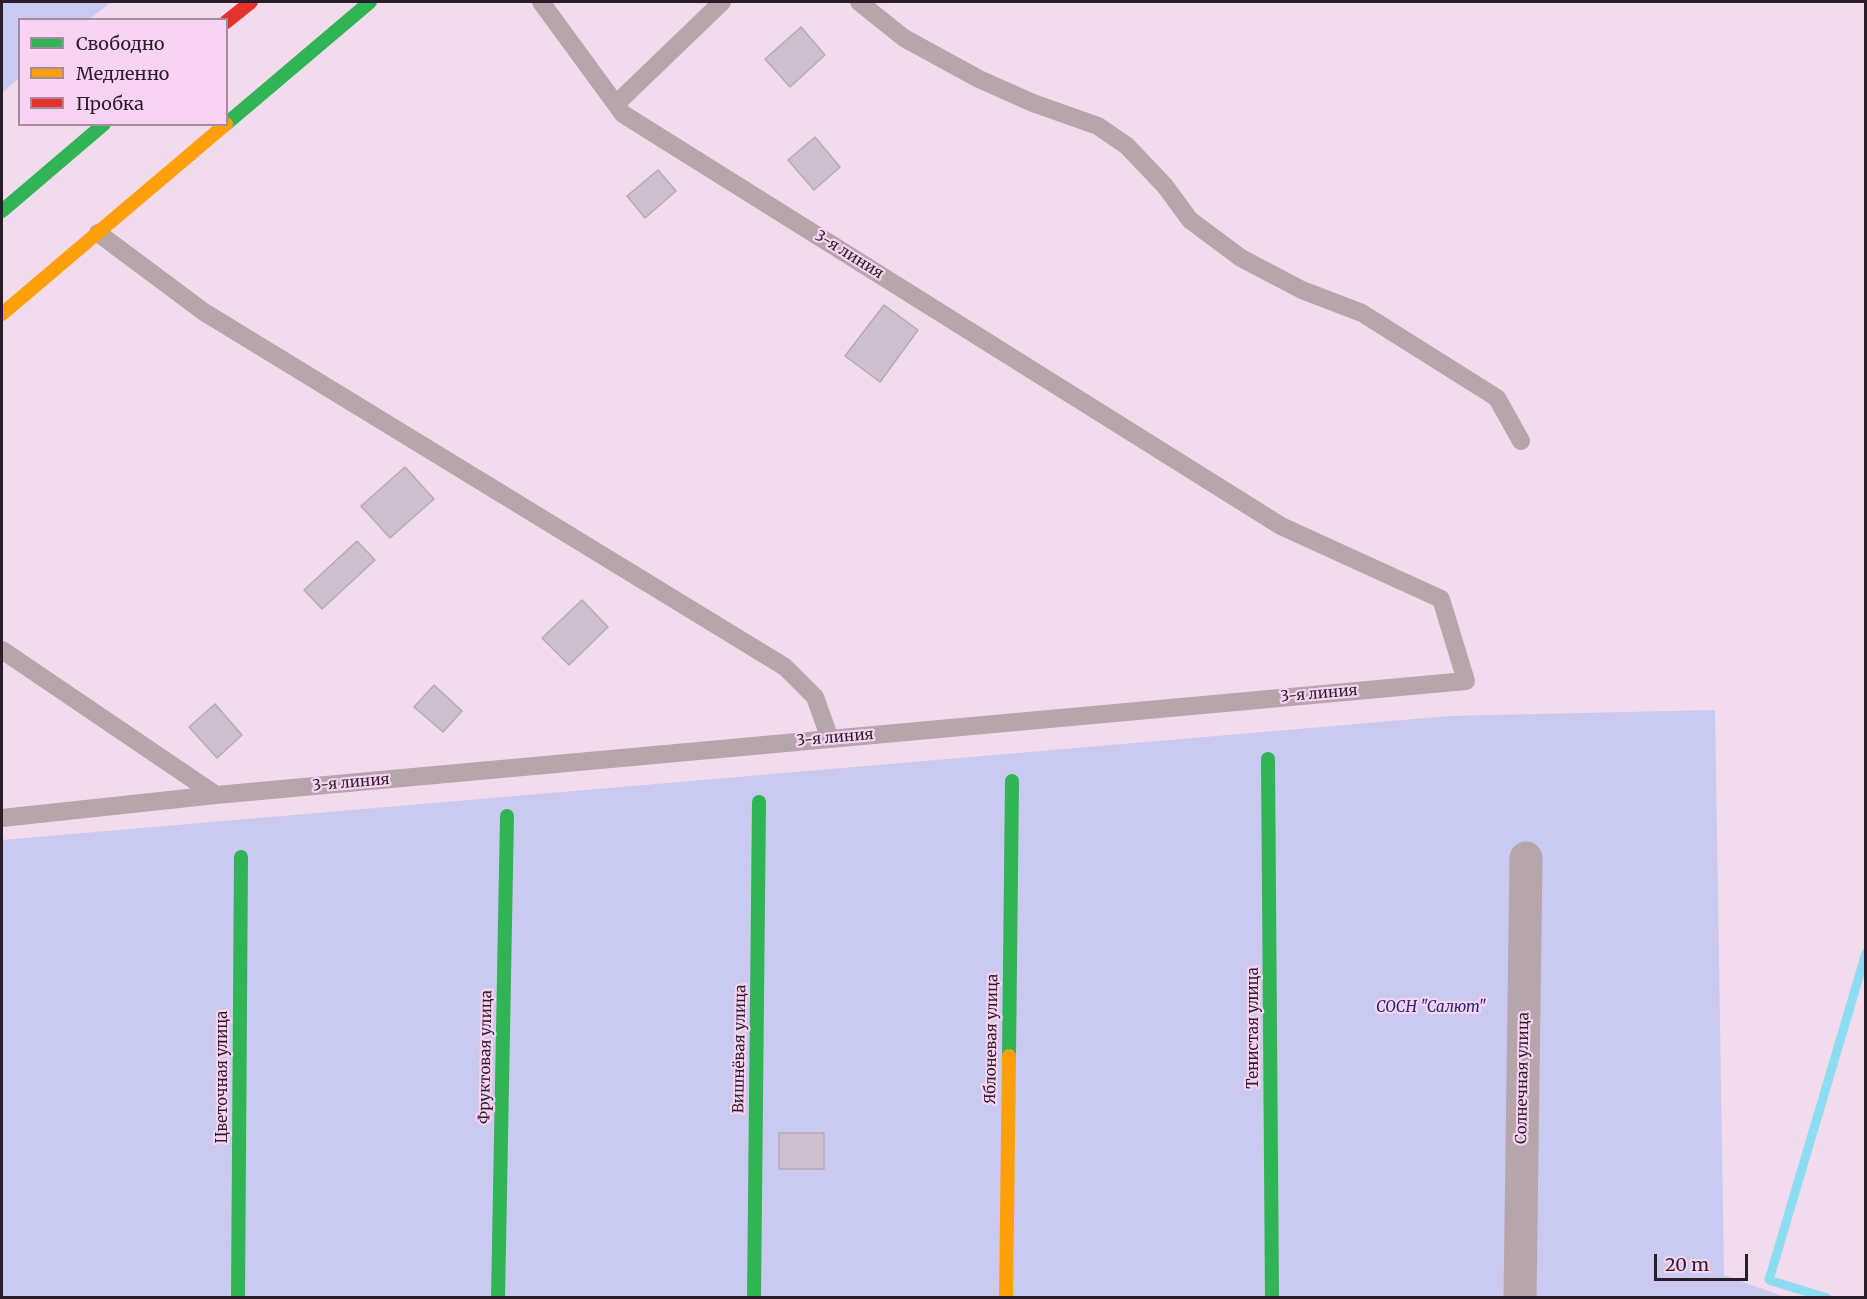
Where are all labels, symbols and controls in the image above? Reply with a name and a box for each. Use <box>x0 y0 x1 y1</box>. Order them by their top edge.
legend <box>18 18 228 126</box>
text: Свободно <box>76 32 164 55</box>
text: Медленно <box>76 62 169 85</box>
text: Пробка <box>76 92 144 115</box>
street label: 3-я линия <box>811 227 887 283</box>
street label: 3-я линия <box>1280 682 1358 706</box>
street label: 3-я линия <box>796 726 874 750</box>
street label: 3-я линия <box>312 771 390 795</box>
street label: Тенистая улица <box>1245 967 1263 1089</box>
street label: Яблоневая улица <box>982 974 1002 1104</box>
street label: Вишнёвая улица <box>730 985 750 1113</box>
street label: Фруктовая улица <box>476 990 496 1124</box>
park label: СОСН "Салют" <box>1376 999 1486 1017</box>
street label: Цветочная улица <box>214 1011 232 1143</box>
street label: Солнечная улица <box>1513 1012 1533 1144</box>
scale bar <box>1657 1242 1752 1280</box>
text: 20 m <box>1665 1253 1709 1276</box>

